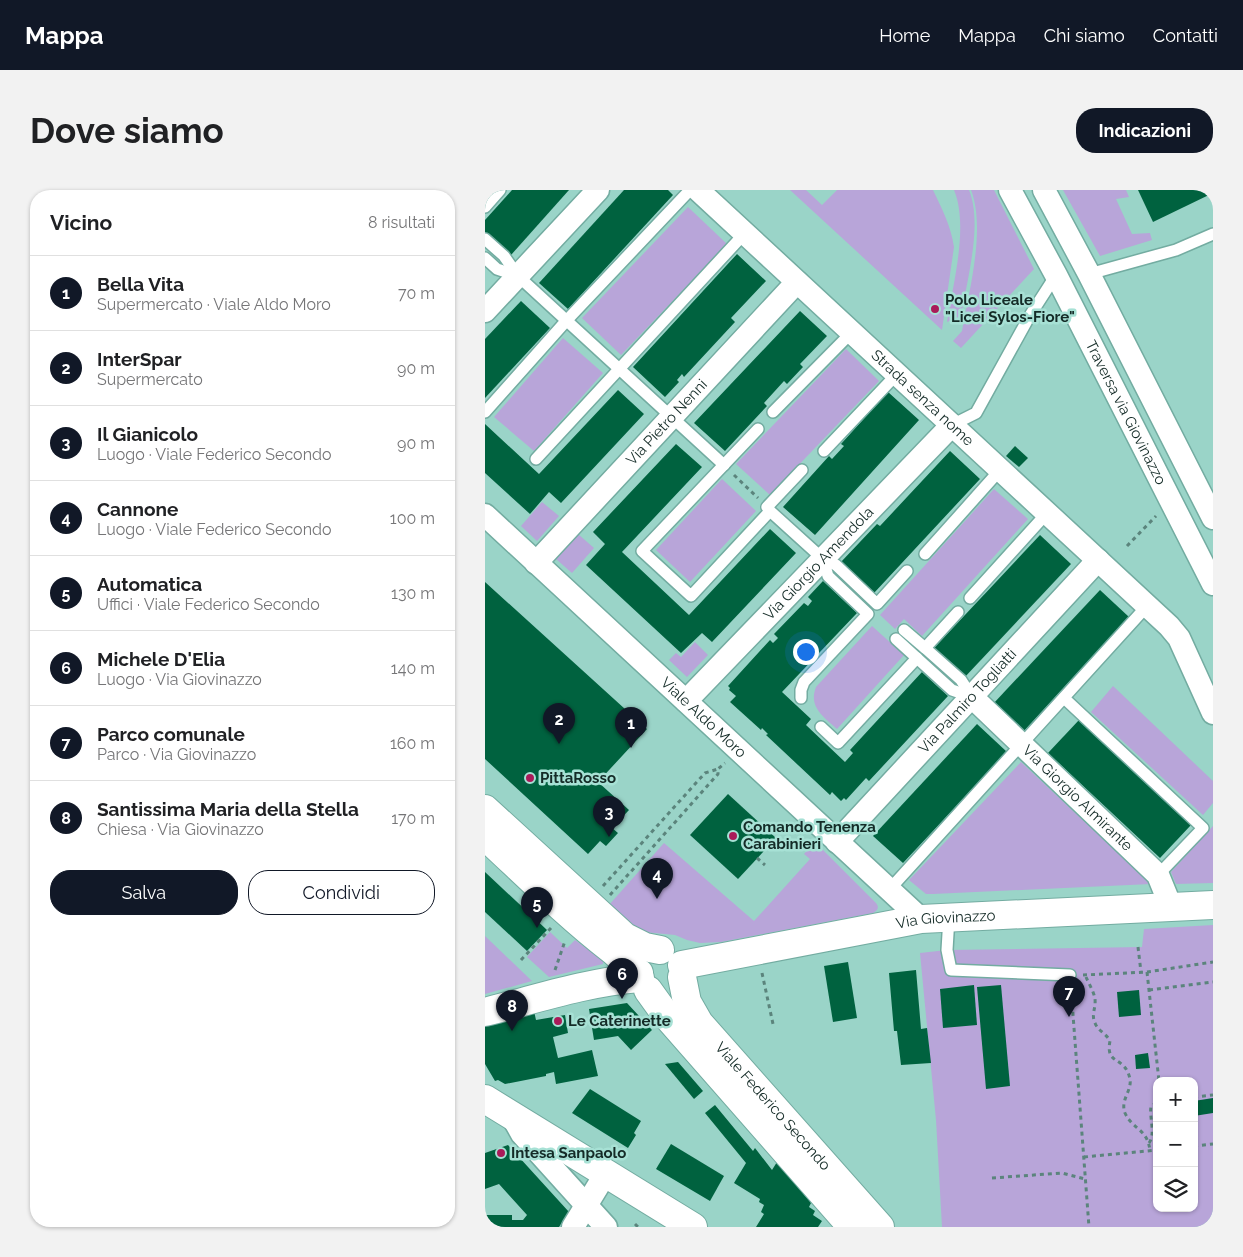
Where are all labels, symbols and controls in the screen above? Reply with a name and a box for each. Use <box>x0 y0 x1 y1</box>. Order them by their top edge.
text: Mappa <box>25 21 104 50</box>
text: Home <box>879 25 930 46</box>
text: Mappa <box>958 25 1016 46</box>
text: Chi siamo <box>1044 25 1125 46</box>
text: Contatti <box>1153 25 1218 46</box>
button: Indicazioni <box>1076 108 1213 153</box>
text: Dove siamo <box>30 110 224 151</box>
text: Vicino <box>50 210 112 235</box>
text: 8 risultati <box>368 213 435 232</box>
text: Bella Vita <box>97 273 184 295</box>
text: 1 <box>62 284 70 303</box>
text: 70 m <box>398 284 435 303</box>
place label: Polo Liceale "Licei Sylos-Fiore" <box>945 291 1075 326</box>
text: Supermercato · Viale Aldo Moro <box>97 295 331 314</box>
marker: Polo Liceale "Licei Sylos-Fiore" <box>929 303 941 315</box>
street label: Traversa via Giovinazzo <box>1082 337 1170 488</box>
street label: Strada senza nome <box>868 346 978 450</box>
text: InterSpar <box>97 348 182 370</box>
text: 2 <box>61 359 71 378</box>
text: 90 m <box>397 359 435 378</box>
text: Supermercato <box>97 370 203 389</box>
street label: Via Pietro Nenni <box>622 376 711 469</box>
text: Il Gianicolo <box>97 423 198 445</box>
text: 3 <box>62 434 70 453</box>
text: 90 m <box>397 434 435 453</box>
text: Luogo · Viale Federico Secondo <box>97 445 331 464</box>
text: Cannone <box>97 498 178 520</box>
street label: Via Giorgio Amendola <box>760 503 877 624</box>
text: 4 <box>61 509 71 528</box>
text: 100 m <box>390 509 435 528</box>
text: Luogo · Viale Federico Secondo <box>97 520 331 539</box>
text: Automatica <box>97 573 202 595</box>
text: 5 <box>62 584 70 603</box>
text: 130 m <box>391 584 435 603</box>
text: Uffici · Viale Federico Secondo <box>97 595 320 614</box>
your location <box>793 639 819 665</box>
street label: Via Palmiro Togliatti <box>915 645 1020 757</box>
text: Michele D'Elia <box>97 648 225 670</box>
text: 6 <box>61 659 71 678</box>
text: 140 m <box>391 659 435 678</box>
text: Luogo · Via Giovinazzo <box>97 670 262 689</box>
street label: Viale Aldo Moro <box>657 673 750 762</box>
pin: 2 <box>543 703 575 744</box>
pin: 1 <box>615 707 647 748</box>
text: Parco comunale <box>97 723 245 745</box>
text: 7 <box>62 734 70 753</box>
text: 160 m <box>390 734 435 753</box>
street label: Via Giorgio Almirante <box>1019 741 1136 855</box>
text: Parco · Via Giovinazzo <box>97 745 256 764</box>
place label: PittaRosso <box>540 769 616 787</box>
marker: PittaRosso <box>524 772 536 784</box>
pin: 3 <box>593 796 625 837</box>
text: Santissima Maria della Stella <box>97 798 359 820</box>
text: 8 <box>61 809 71 828</box>
text: 170 m <box>391 809 435 828</box>
place label: Comando Tenenza Carabinieri <box>743 818 876 853</box>
text: Chiesa · Via Giovinazzo <box>97 820 264 839</box>
marker: Comando Tenenza Carabinieri <box>727 830 739 842</box>
pin: 4 <box>641 858 673 899</box>
button: Salva <box>50 870 238 915</box>
button: Condividi <box>248 870 435 915</box>
pin: 5 <box>521 887 553 928</box>
street label: Via Giovinazzo <box>894 906 996 933</box>
pin: 6 <box>606 958 638 999</box>
pin: 7 <box>1053 976 1085 1017</box>
pin: 8 <box>496 990 528 1031</box>
place label: Le Caterinette <box>568 1012 671 1030</box>
marker: Le Caterinette <box>552 1015 564 1027</box>
street label: Viale Federico Secondo <box>711 1038 834 1174</box>
map controls <box>1153 1077 1198 1212</box>
button: + <box>1153 1077 1198 1122</box>
button: − <box>1153 1122 1198 1167</box>
place label: Intesa Sanpaolo <box>511 1144 626 1162</box>
marker: Intesa Sanpaolo <box>495 1147 507 1159</box>
button: layers <box>1153 1167 1198 1212</box>

